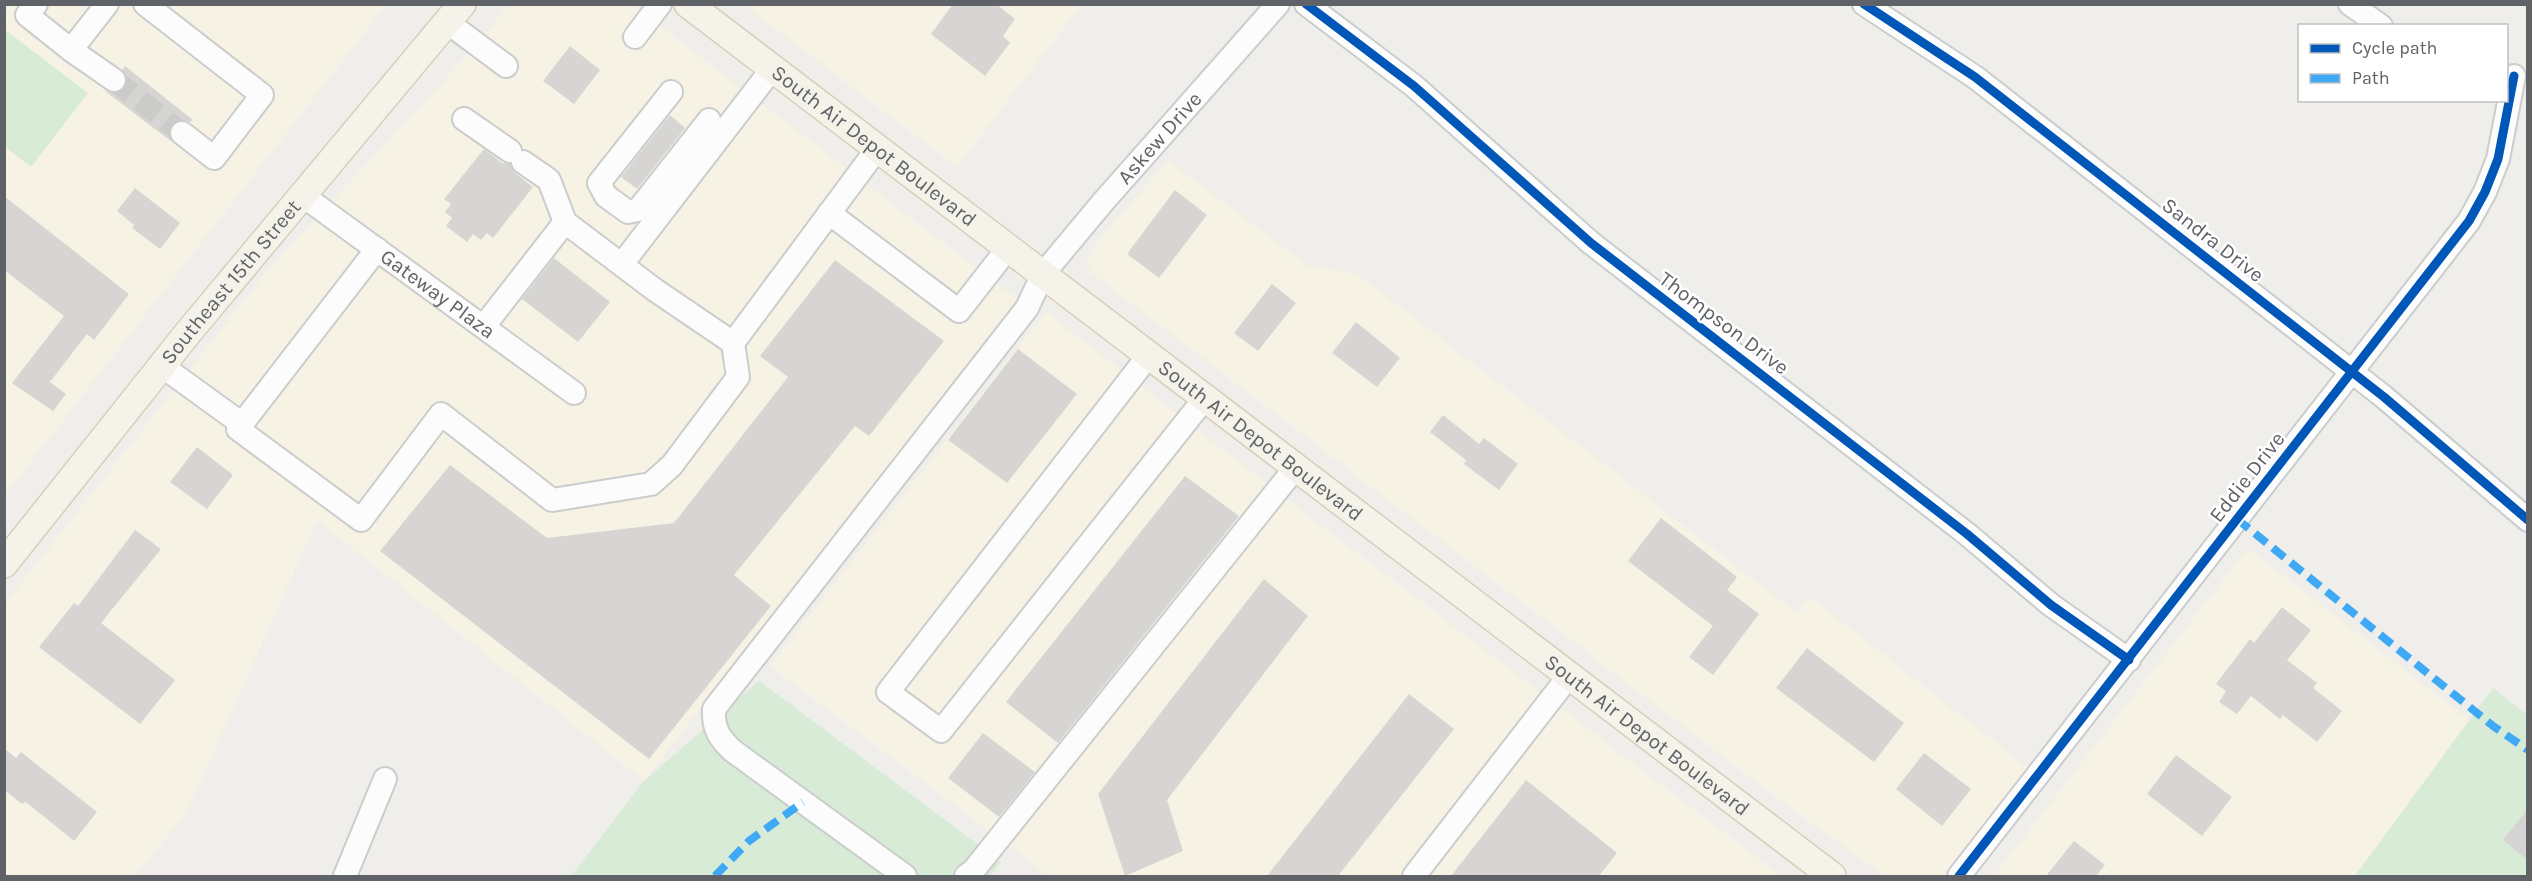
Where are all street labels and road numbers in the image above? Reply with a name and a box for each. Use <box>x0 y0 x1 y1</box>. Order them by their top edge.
street label: South Air Depot Boulevard <box>767 60 981 231</box>
street label: Askew Drive <box>1112 87 1207 189</box>
street label: Sandra Drive <box>2157 193 2269 287</box>
street label: Southeast 15th Street <box>156 195 306 369</box>
street label: Gateway Plaza <box>376 244 500 344</box>
street label: Thompson Drive <box>1655 267 1793 379</box>
street label: South Air Depot Boulevard <box>1154 355 1368 526</box>
street label: Eddie Drive <box>2204 427 2290 527</box>
street label: South Air Depot Boulevard <box>1540 649 1754 821</box>

